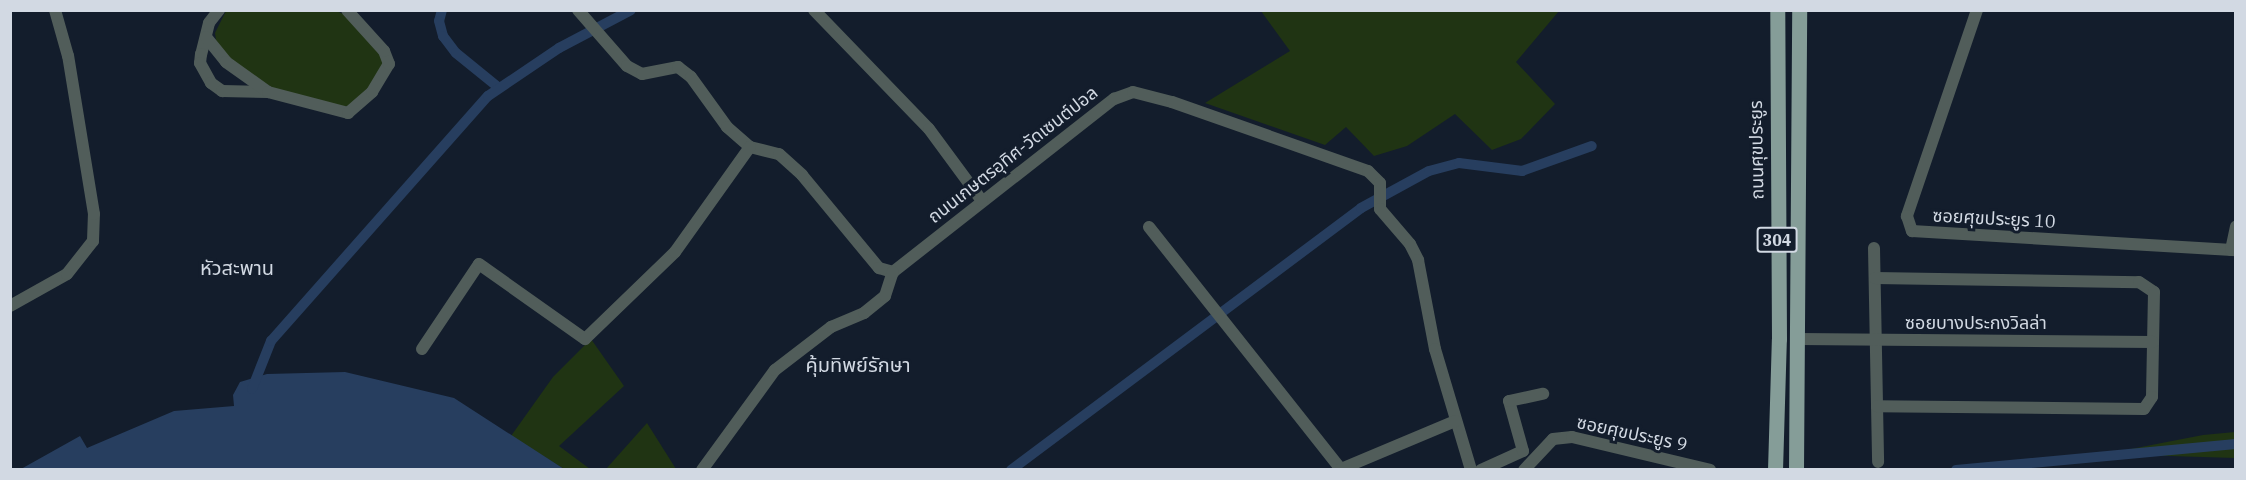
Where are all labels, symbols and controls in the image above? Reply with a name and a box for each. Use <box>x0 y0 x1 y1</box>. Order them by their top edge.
street label: ถนนเกษตรอุทิศ-วัดเซนต์ปอล <box>924 82 1102 228</box>
street label: ถนนศุขประยูร <box>1745 100 1769 200</box>
street label: ซอยศุขประยูร 10 <box>1932 205 2056 233</box>
road number: 304 <box>1756 227 1798 253</box>
district label: หัวสะพาน <box>200 255 274 279</box>
street label: ซอยบางประกงวิลล่า <box>1905 312 2047 334</box>
district label: คุ้มทิพย์รักษา <box>805 352 911 376</box>
street label: ซอยศุขประยูร 9 <box>1575 412 1689 456</box>

